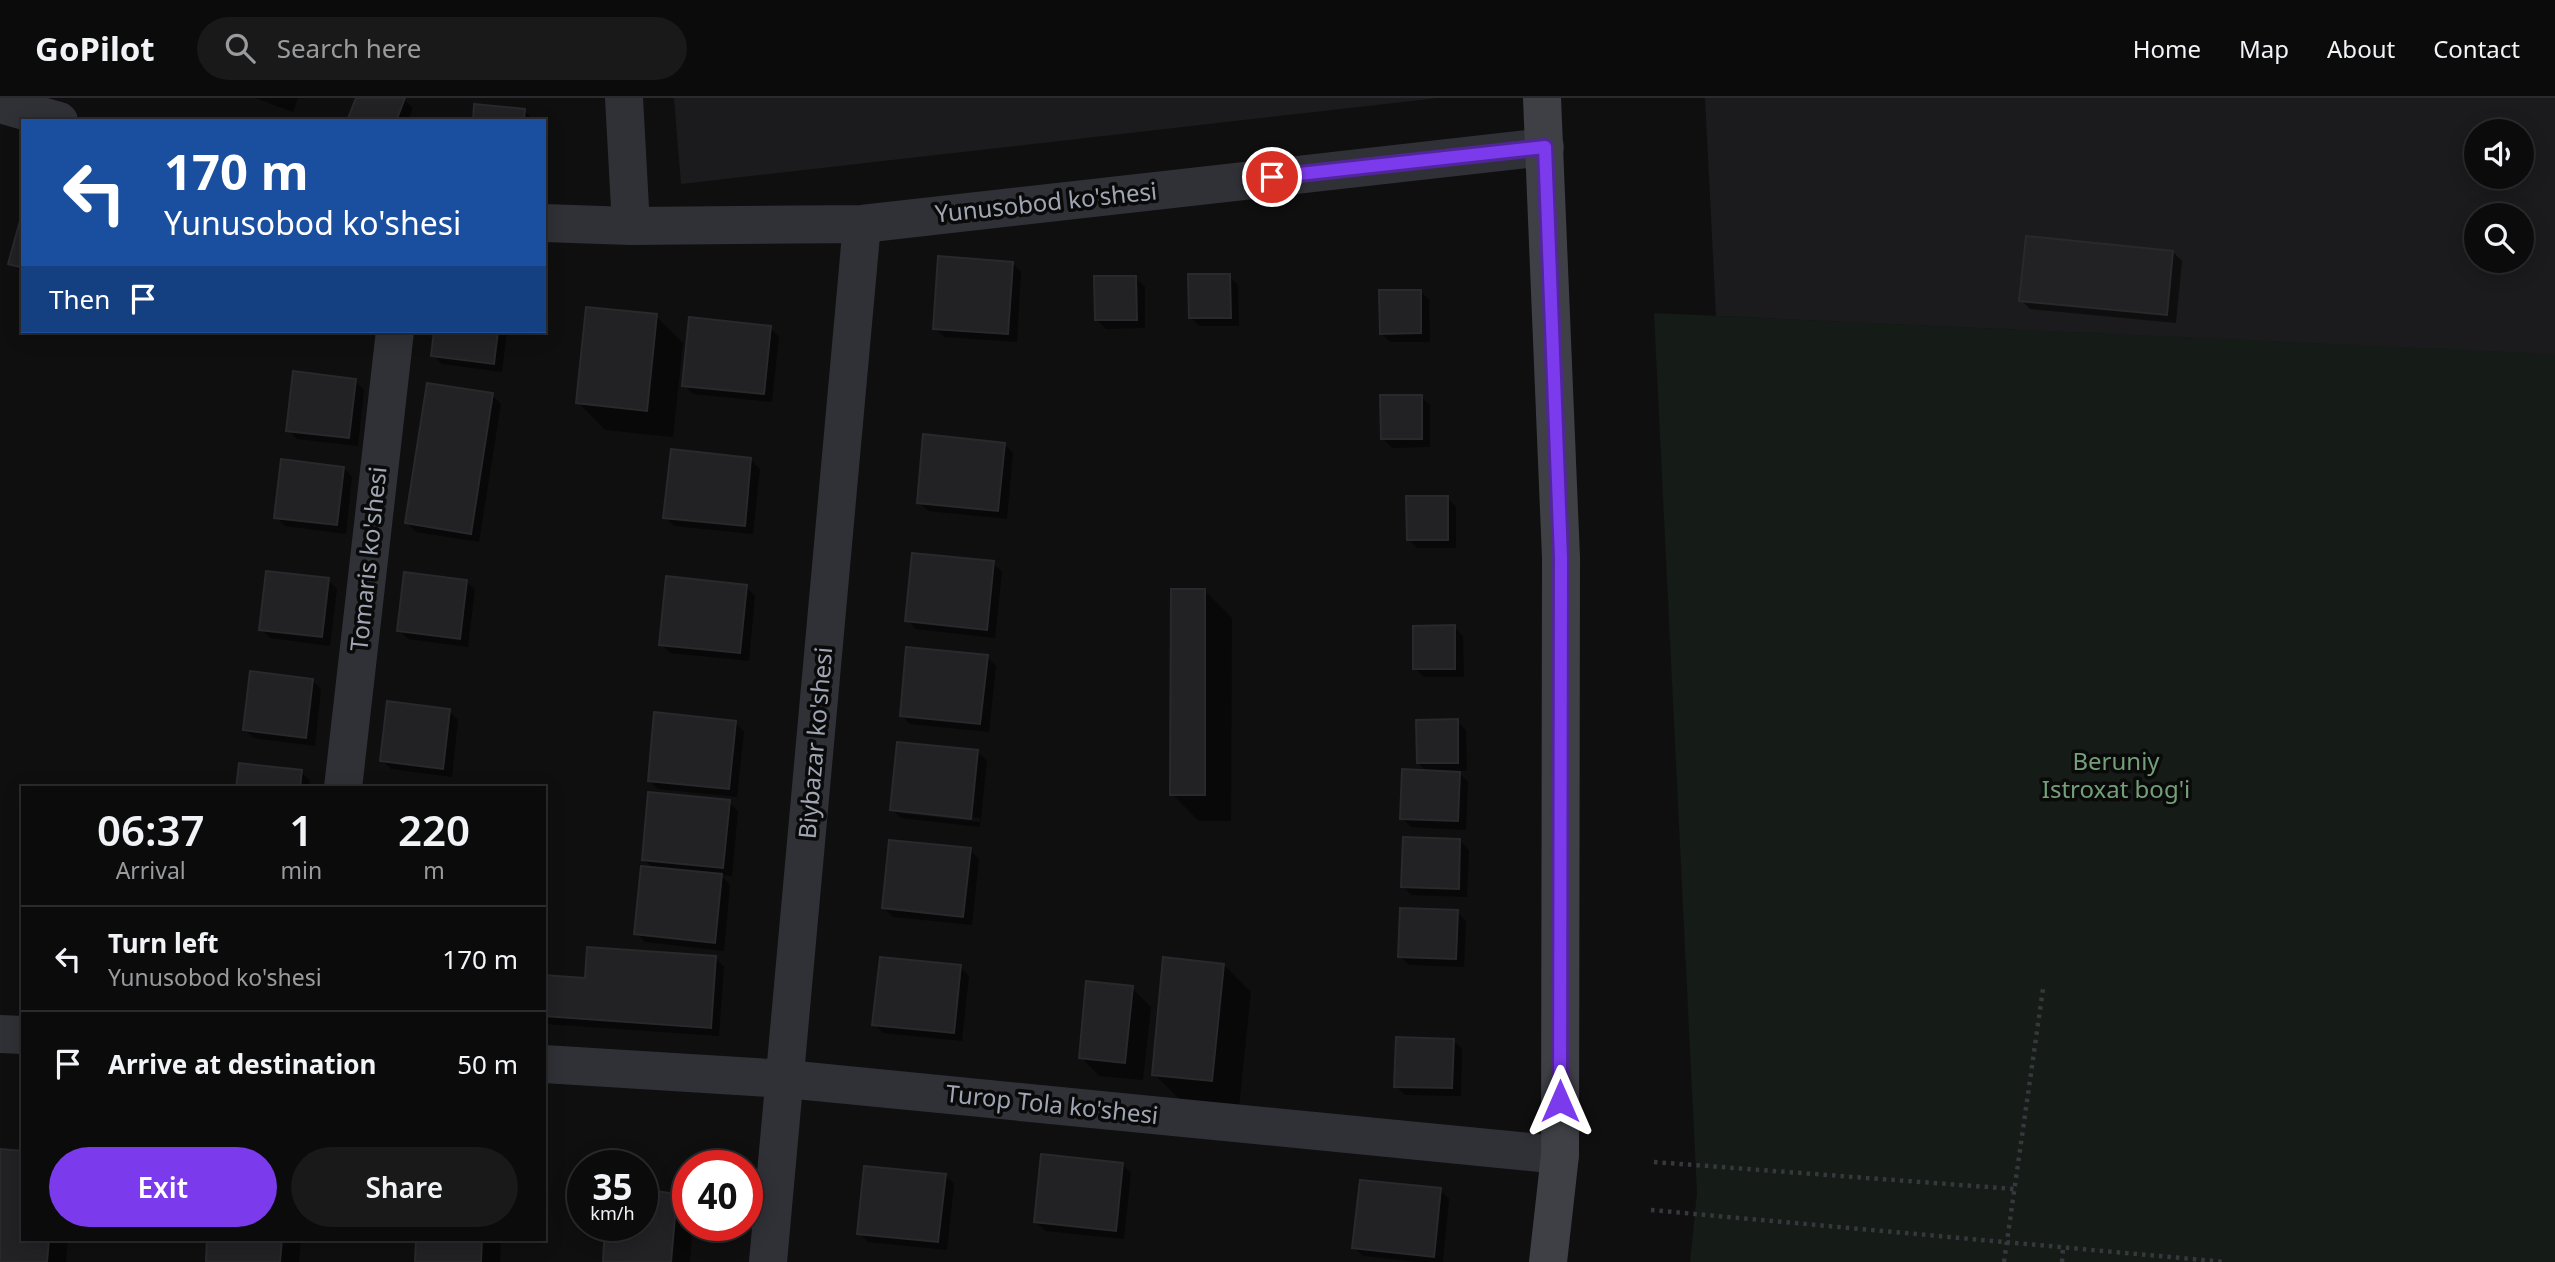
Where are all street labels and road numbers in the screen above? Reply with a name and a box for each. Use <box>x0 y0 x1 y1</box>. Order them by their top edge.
street label: Yunusobod ko'shesi <box>933 173 1158 230</box>
street label: Tomaris ko'shesi <box>341 465 394 653</box>
street label: Biybazar ko'shesi <box>790 646 839 840</box>
street label: Turop Tola ko'shesi <box>944 1076 1160 1131</box>

